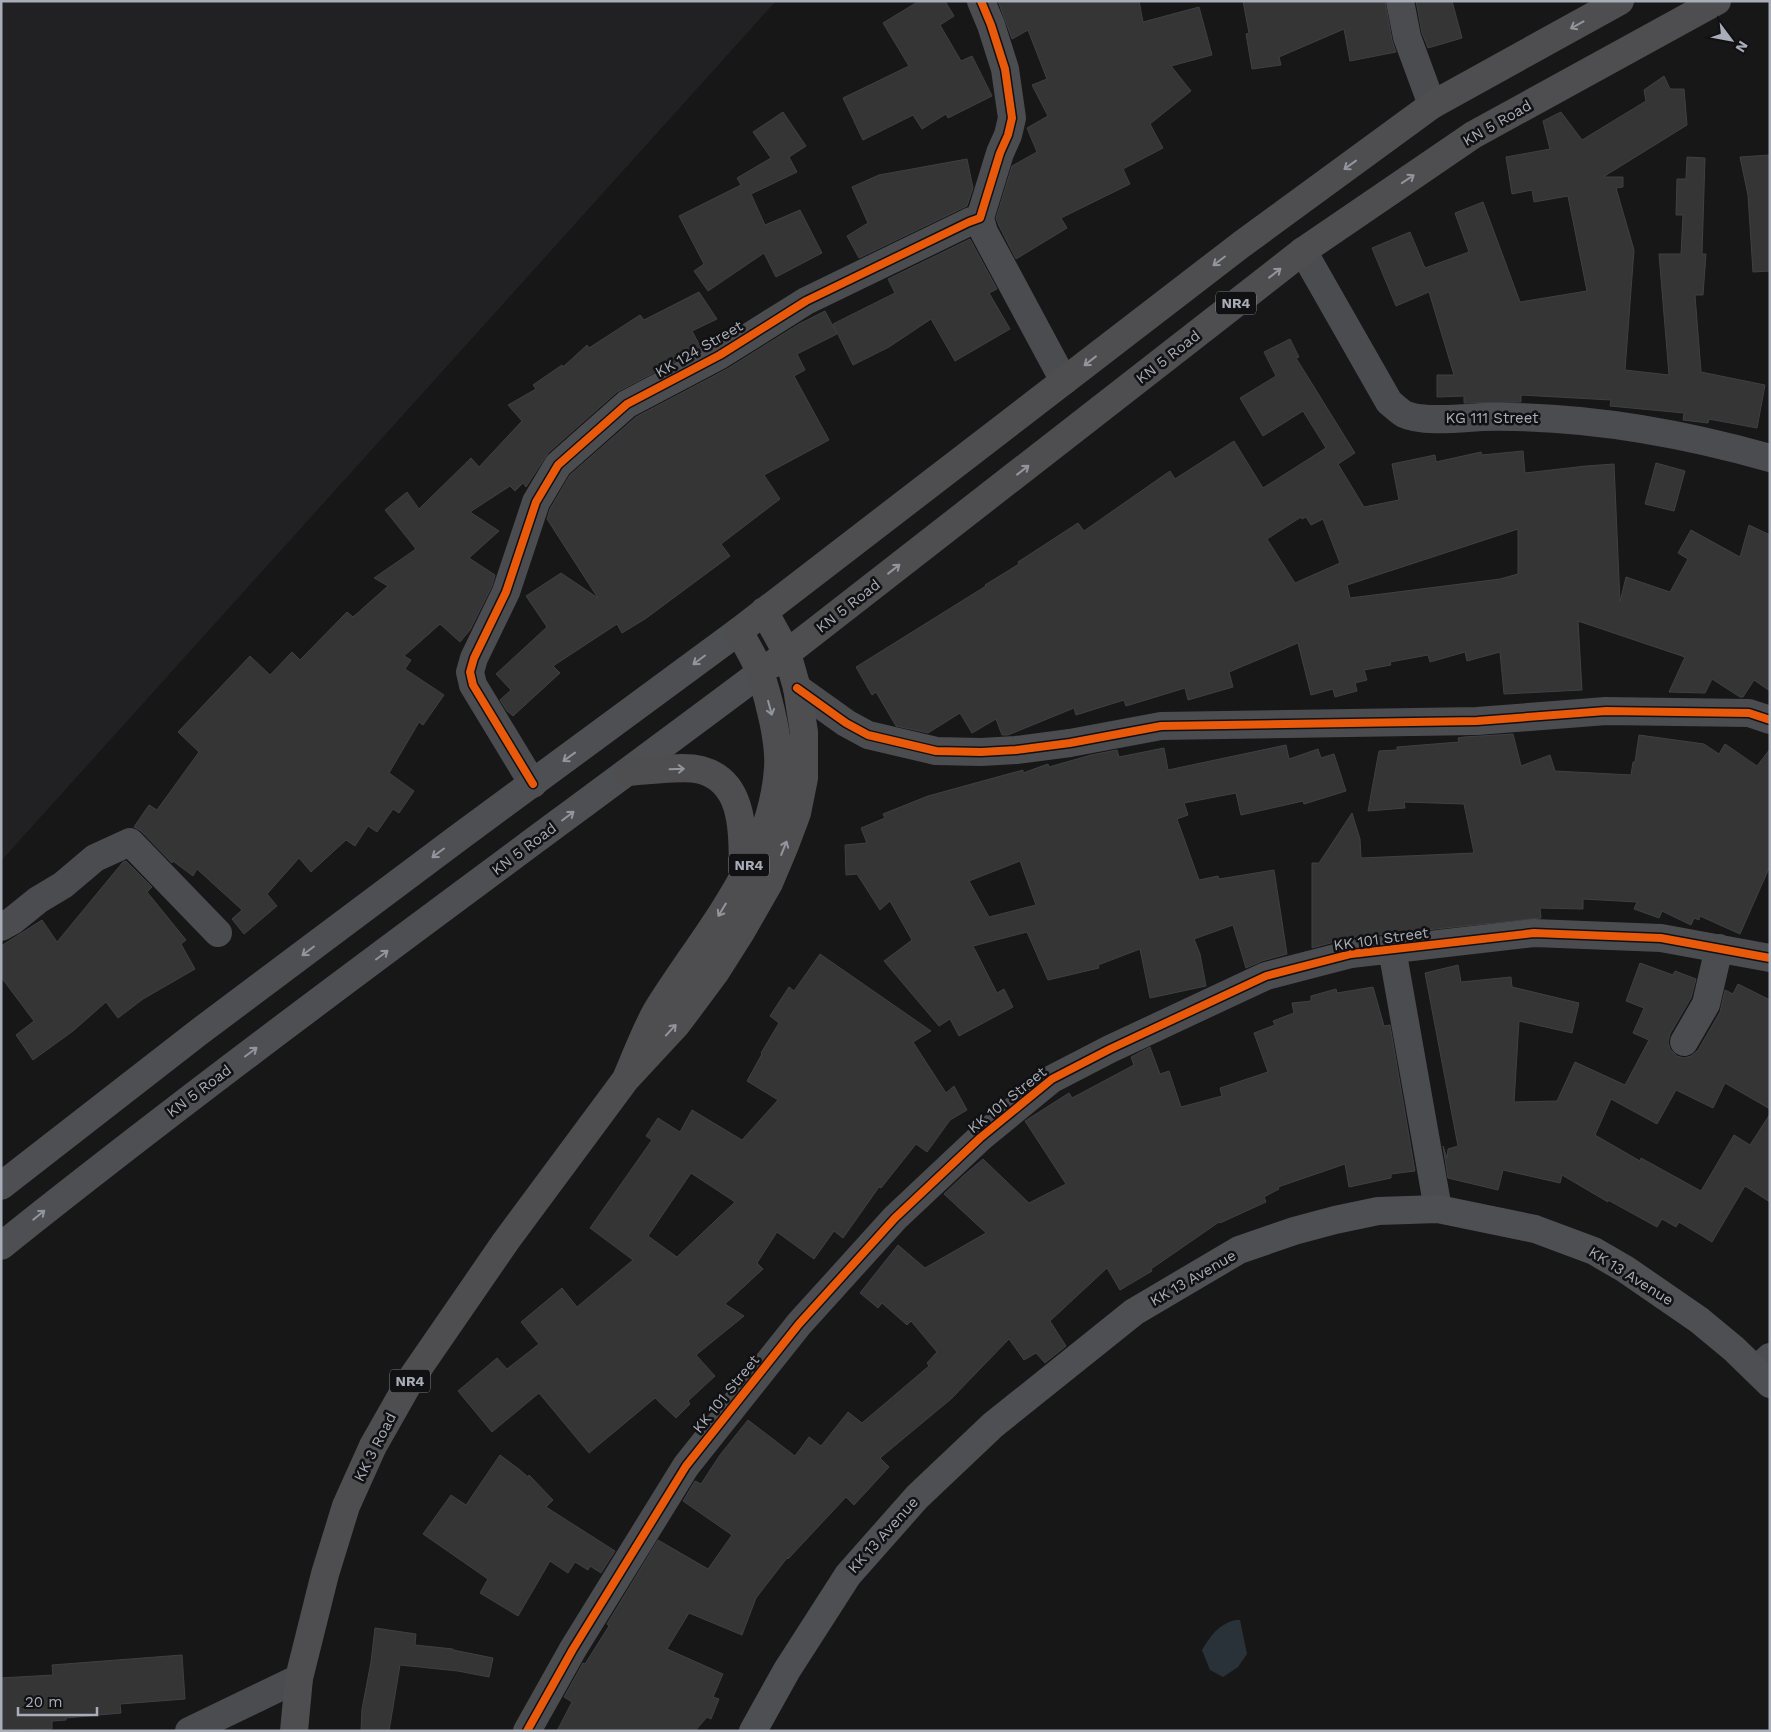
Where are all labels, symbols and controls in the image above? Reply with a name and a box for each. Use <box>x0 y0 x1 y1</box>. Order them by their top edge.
north arrow <box>1706 15 1756 65</box>
one-way arrow <box>1570 21 1585 30</box>
text: N <box>1732 38 1752 56</box>
street label: KN 5 Road <box>1459 96 1535 150</box>
one-way arrow <box>1343 160 1357 170</box>
one-way arrow <box>1400 174 1414 184</box>
one-way arrow <box>1213 256 1226 267</box>
one-way arrow <box>1268 268 1282 278</box>
road number: NR4 <box>1216 292 1256 314</box>
street label: KK 124 Street <box>652 316 746 381</box>
street label: KN 5 Road <box>1132 326 1204 388</box>
one-way arrow <box>1084 355 1097 366</box>
street label: KG 111 Street <box>1446 409 1539 427</box>
one-way arrow <box>1016 465 1030 475</box>
one-way arrow <box>887 564 900 575</box>
street label: KN 5 Road <box>812 575 884 637</box>
one-way arrow <box>693 655 706 666</box>
one-way arrow <box>766 700 775 716</box>
one-way arrow <box>562 752 576 762</box>
one-way arrow <box>668 765 684 774</box>
one-way arrow <box>561 811 574 822</box>
street label: KN 5 Road <box>488 819 560 879</box>
one-way arrow <box>779 841 789 856</box>
one-way arrow <box>431 848 445 858</box>
road number: NR4 <box>729 854 769 876</box>
one-way arrow <box>717 903 727 917</box>
street label: KK 101 Street <box>1332 923 1430 955</box>
one-way arrow <box>301 946 315 956</box>
one-way arrow <box>375 950 389 960</box>
one-way arrow <box>665 1024 677 1036</box>
one-way arrow <box>244 1047 258 1057</box>
street label: KN 5 Road <box>163 1061 235 1121</box>
street label: KK 101 Street <box>964 1062 1050 1137</box>
one-way arrow <box>32 1210 45 1221</box>
street label: KK 13 Avenue <box>1585 1243 1677 1309</box>
street label: KK 13 Avenue <box>1147 1246 1239 1310</box>
street label: KK 101 Street <box>689 1351 764 1437</box>
road number: NR4 <box>390 1370 430 1392</box>
street label: KK 3 Road <box>350 1409 400 1485</box>
street label: KK 13 Avenue <box>844 1493 922 1577</box>
scale bar <box>18 1684 96 1716</box>
text: 20 m <box>25 1693 63 1711</box>

